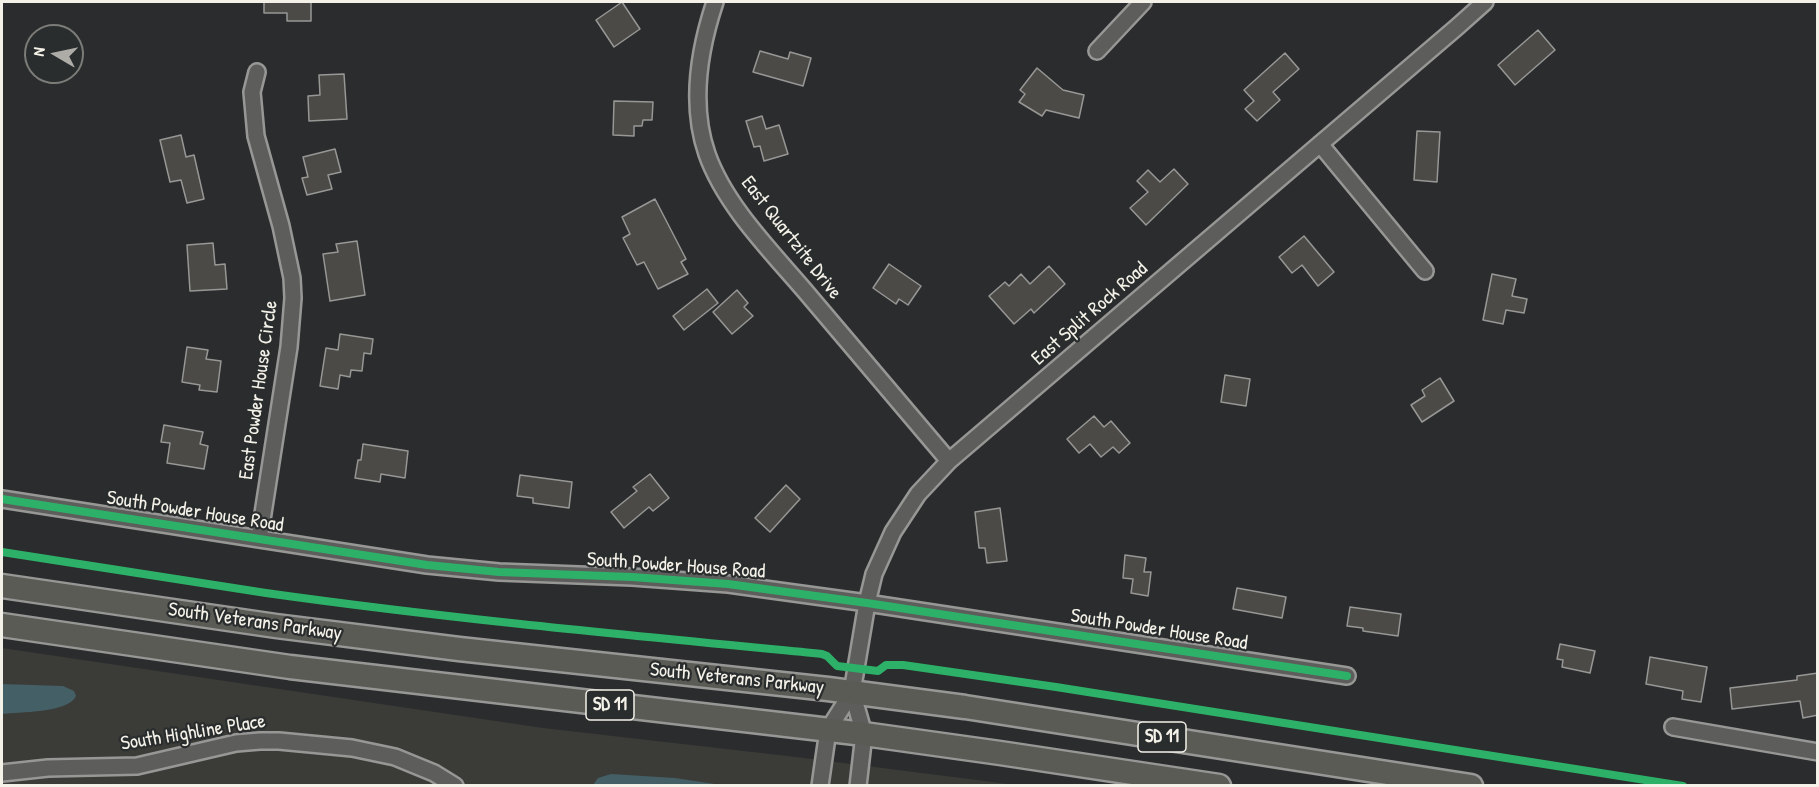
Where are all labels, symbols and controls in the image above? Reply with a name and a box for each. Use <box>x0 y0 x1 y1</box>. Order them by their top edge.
north arrow <box>24 24 84 84</box>
text: N <box>27 46 50 57</box>
street label: East Quartzite Drive <box>736 172 846 304</box>
street label: East Split Rock Road <box>1027 257 1153 371</box>
street label: East Powder House Circle <box>235 299 283 481</box>
street label: South Powder House Road <box>105 486 285 538</box>
street label: South Powder House Road <box>586 548 766 584</box>
street label: South Veterans Parkway <box>167 598 343 646</box>
street label: South Powder House Road <box>1069 604 1249 656</box>
street label: South Veterans Parkway <box>649 658 825 700</box>
road number: SD 11 <box>586 690 634 720</box>
street label: South Highline Place <box>119 710 267 756</box>
road number: SD 11 <box>1138 722 1186 752</box>

